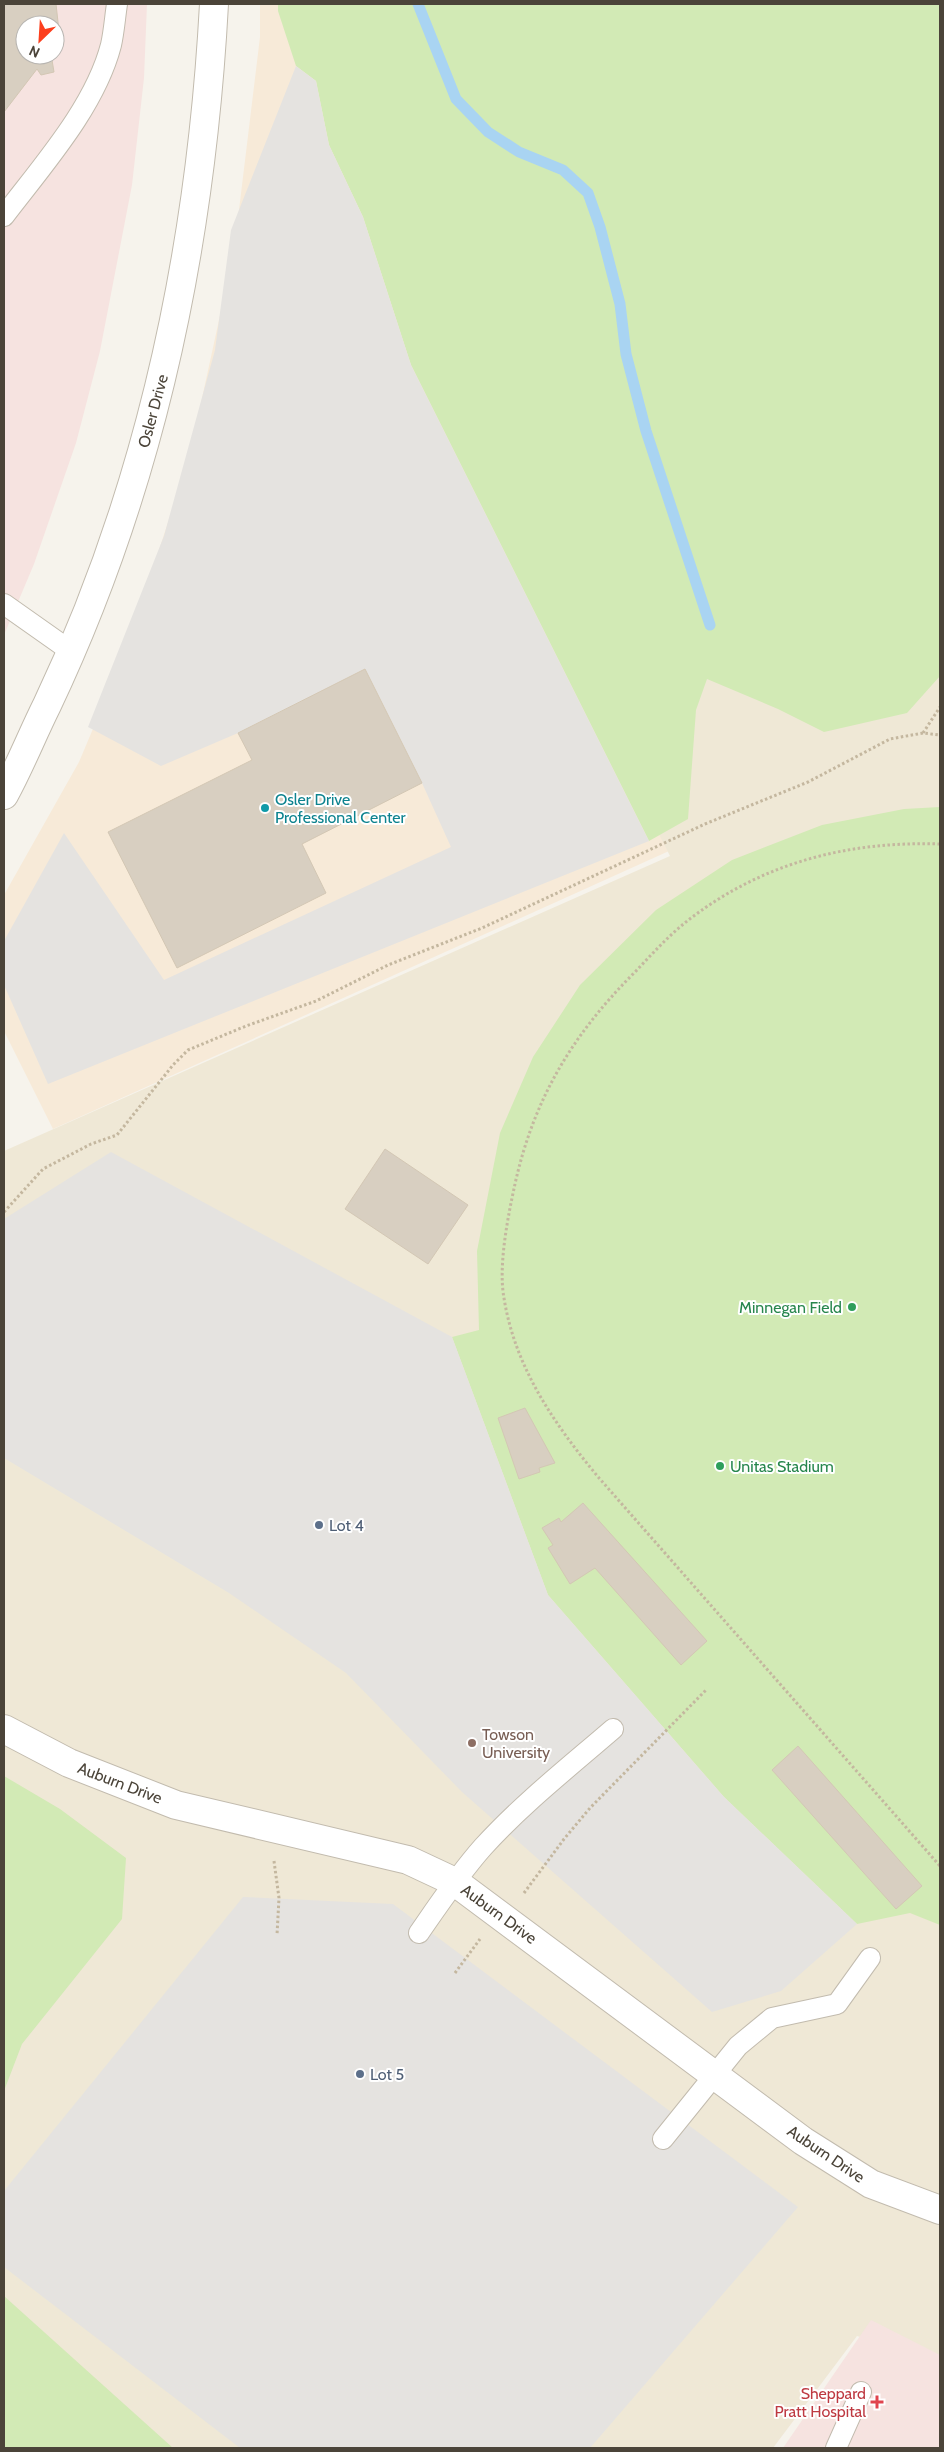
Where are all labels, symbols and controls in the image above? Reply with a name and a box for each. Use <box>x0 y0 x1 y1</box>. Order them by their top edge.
north arrow <box>15 15 65 65</box>
text: N <box>26 42 43 62</box>
street label: Osler Drive <box>134 372 172 450</box>
place label: Osler Drive Professional Center <box>275 790 407 827</box>
marker: Osler Drive Professional Center <box>259 802 271 814</box>
place label: Minnegan Field <box>739 1298 842 1317</box>
marker: Minnegan Field <box>846 1301 858 1313</box>
place label: Unitas Stadium <box>730 1457 834 1476</box>
marker: Unitas Stadium <box>714 1460 726 1472</box>
place label: Lot 4 <box>329 1516 364 1535</box>
marker: Lot 4 <box>313 1519 325 1531</box>
place label: Towson University <box>482 1725 550 1762</box>
marker: Towson University <box>466 1737 478 1749</box>
street label: Auburn Drive <box>75 1758 165 1808</box>
street label: Auburn Drive <box>457 1880 541 1948</box>
place label: Lot 5 <box>370 2065 404 2084</box>
marker: Lot 5 <box>354 2068 366 2080</box>
street label: Auburn Drive <box>784 2121 868 2187</box>
place label: Sheppard Pratt Hospital <box>774 2384 866 2421</box>
marker: Sheppard Pratt Hospital <box>870 2395 884 2409</box>

